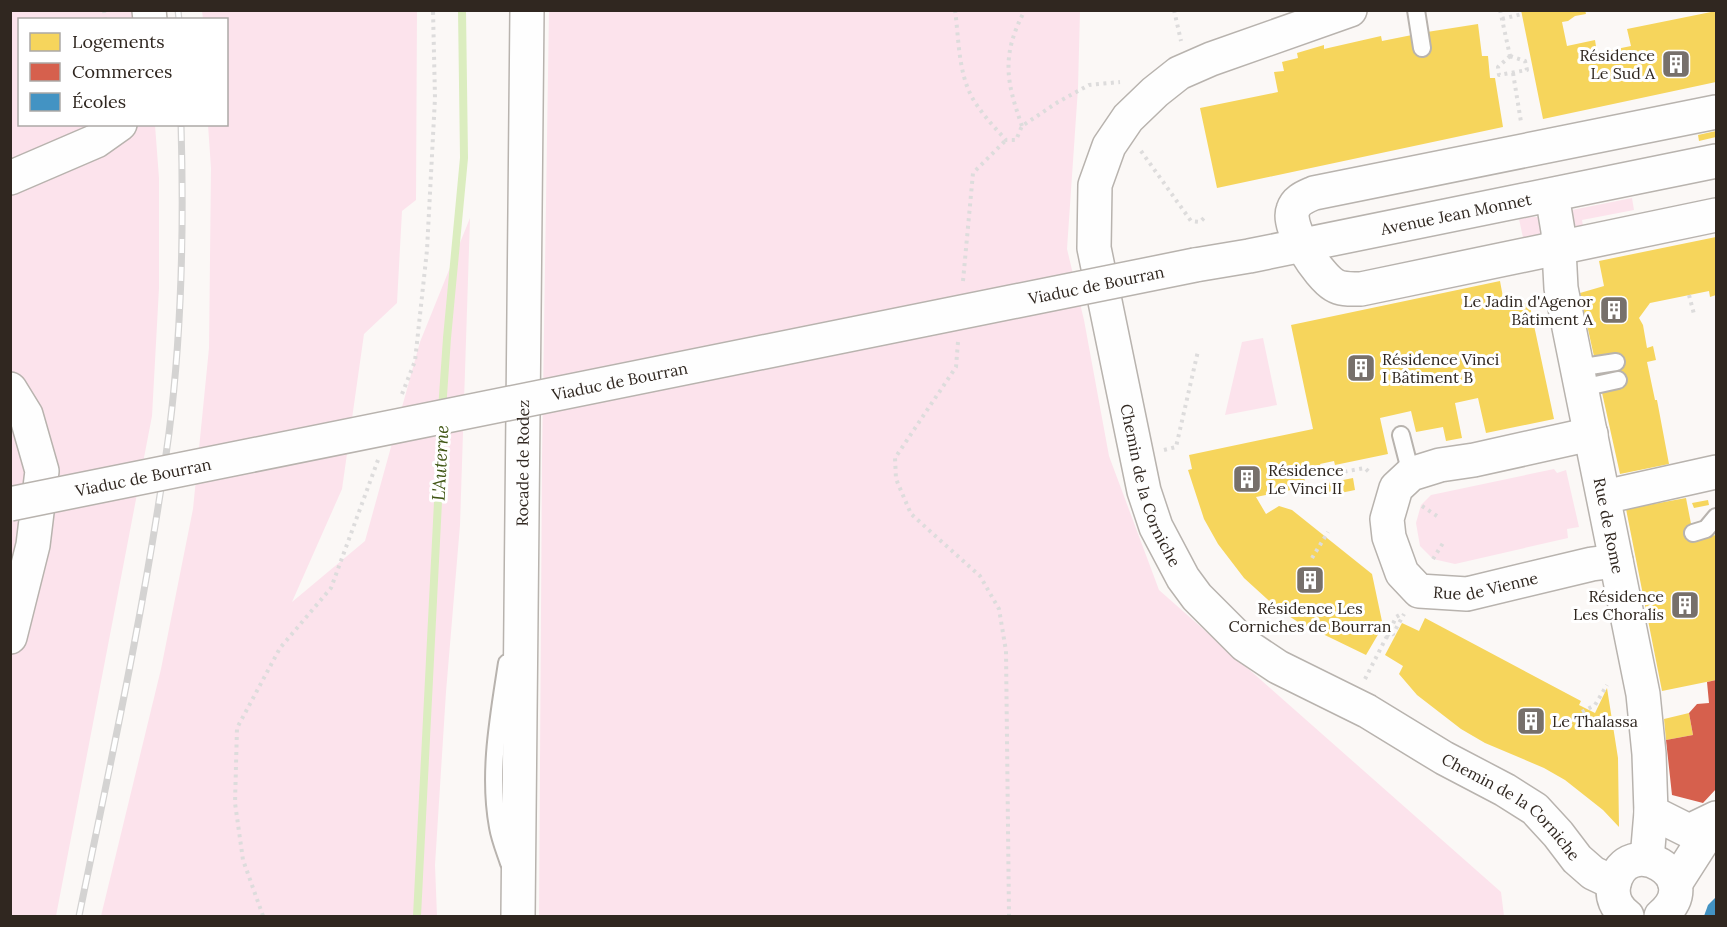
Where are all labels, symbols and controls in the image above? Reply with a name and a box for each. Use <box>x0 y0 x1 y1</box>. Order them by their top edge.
legend <box>18 18 228 126</box>
text: Logements <box>72 30 164 53</box>
place label: Résidence Le Sud A <box>1579 45 1656 83</box>
building icon: Résidence Le Sud A <box>1660 48 1692 80</box>
text: Commerces <box>72 60 172 83</box>
text: Écoles <box>72 90 126 113</box>
street label: Avenue Jean Monnet <box>1378 189 1534 239</box>
street label: Viaduc de Bourran <box>1026 261 1166 309</box>
place label: Le Jadin d'Agenor Bâtiment A <box>1463 291 1594 329</box>
building icon: Le Jadin d'Agenor Bâtiment A <box>1598 294 1630 326</box>
place label: Résidence Vinci I Bâtiment B <box>1382 349 1499 387</box>
building icon: Résidence Vinci I Bâtiment B <box>1345 352 1377 384</box>
street label: Viaduc de Bourran <box>549 358 690 405</box>
street label: Rocade de Rodez <box>512 400 533 527</box>
street label: Chemin de la Corniche <box>1116 402 1185 570</box>
water label: L'Auterne <box>427 424 453 502</box>
street label: Viaduc de Bourran <box>73 454 213 501</box>
place label: Résidence Le Vinci II <box>1268 460 1344 498</box>
building icon: Résidence Le Vinci II <box>1231 463 1263 495</box>
street label: Rue de Rome <box>1590 476 1628 576</box>
building icon: Résidence Les Corniches de Bourran <box>1294 564 1326 596</box>
street label: Rue de Vienne <box>1433 567 1540 604</box>
place label: Résidence Les Choralis <box>1573 586 1664 624</box>
building icon: Résidence Les Choralis <box>1669 589 1701 621</box>
place label: Résidence Les Corniches de Bourran <box>1228 598 1392 636</box>
building icon: Le Thalassa <box>1515 705 1547 737</box>
place label: Le Thalassa <box>1552 711 1638 731</box>
street label: Chemin de la Corniche <box>1438 749 1585 865</box>

